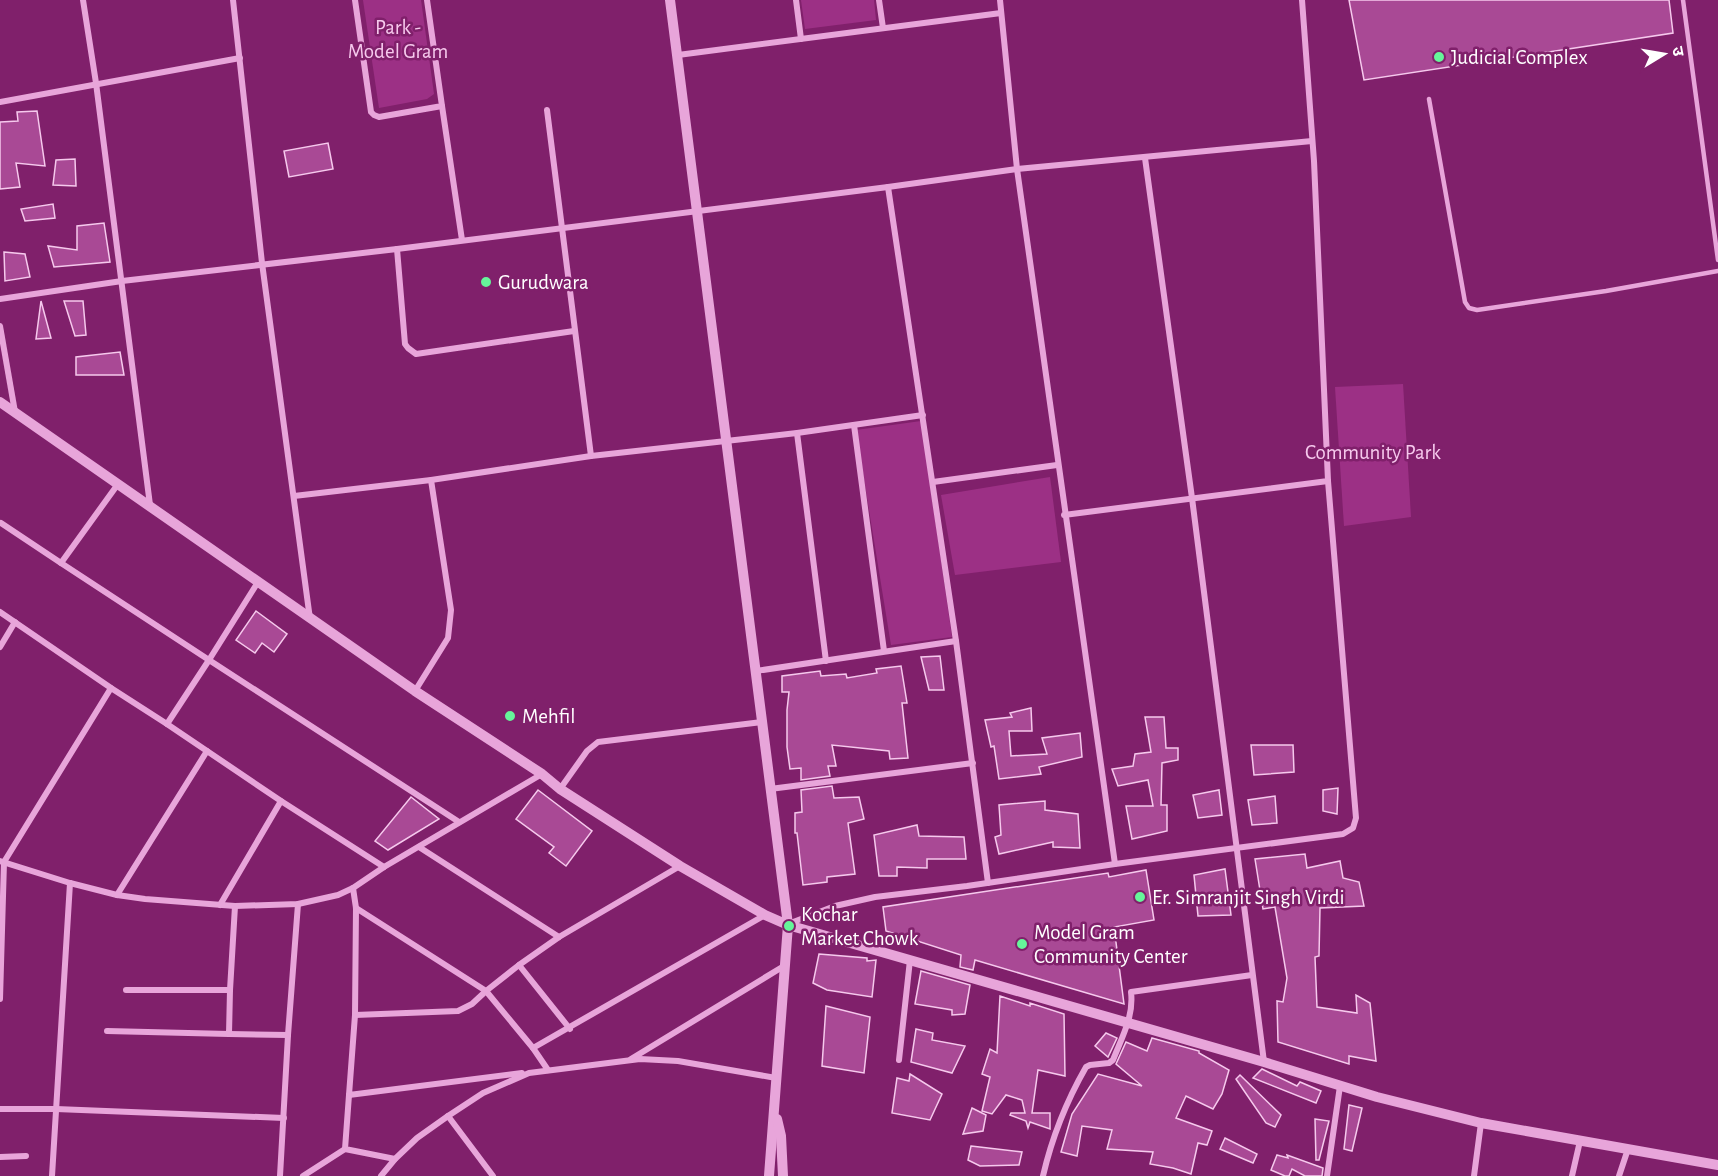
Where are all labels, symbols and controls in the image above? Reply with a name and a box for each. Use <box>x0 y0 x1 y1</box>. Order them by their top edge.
park label: Park - Model Gram <box>348 17 448 62</box>
north arrow <box>1634 24 1694 84</box>
text: उ <box>1669 45 1687 58</box>
place label: Judicial Complex <box>1451 47 1588 68</box>
marker: Judicial Complex <box>1432 50 1446 64</box>
place label: Gurudwara <box>498 272 589 293</box>
marker: Gurudwara <box>479 275 493 289</box>
park label: Community Park <box>1305 442 1441 463</box>
place label: Mehfil <box>522 706 575 727</box>
marker: Mehfil <box>503 709 517 723</box>
place label: Er. Simranjit Singh Virdi <box>1152 887 1345 908</box>
marker: Er. Simranjit Singh Virdi <box>1133 890 1147 904</box>
place label: Kochar Market Chowk <box>801 904 919 949</box>
marker: Kochar Market Chowk <box>782 919 796 933</box>
place label: Model Gram Community Center <box>1034 922 1188 967</box>
marker: Model Gram Community Center <box>1015 937 1029 951</box>

